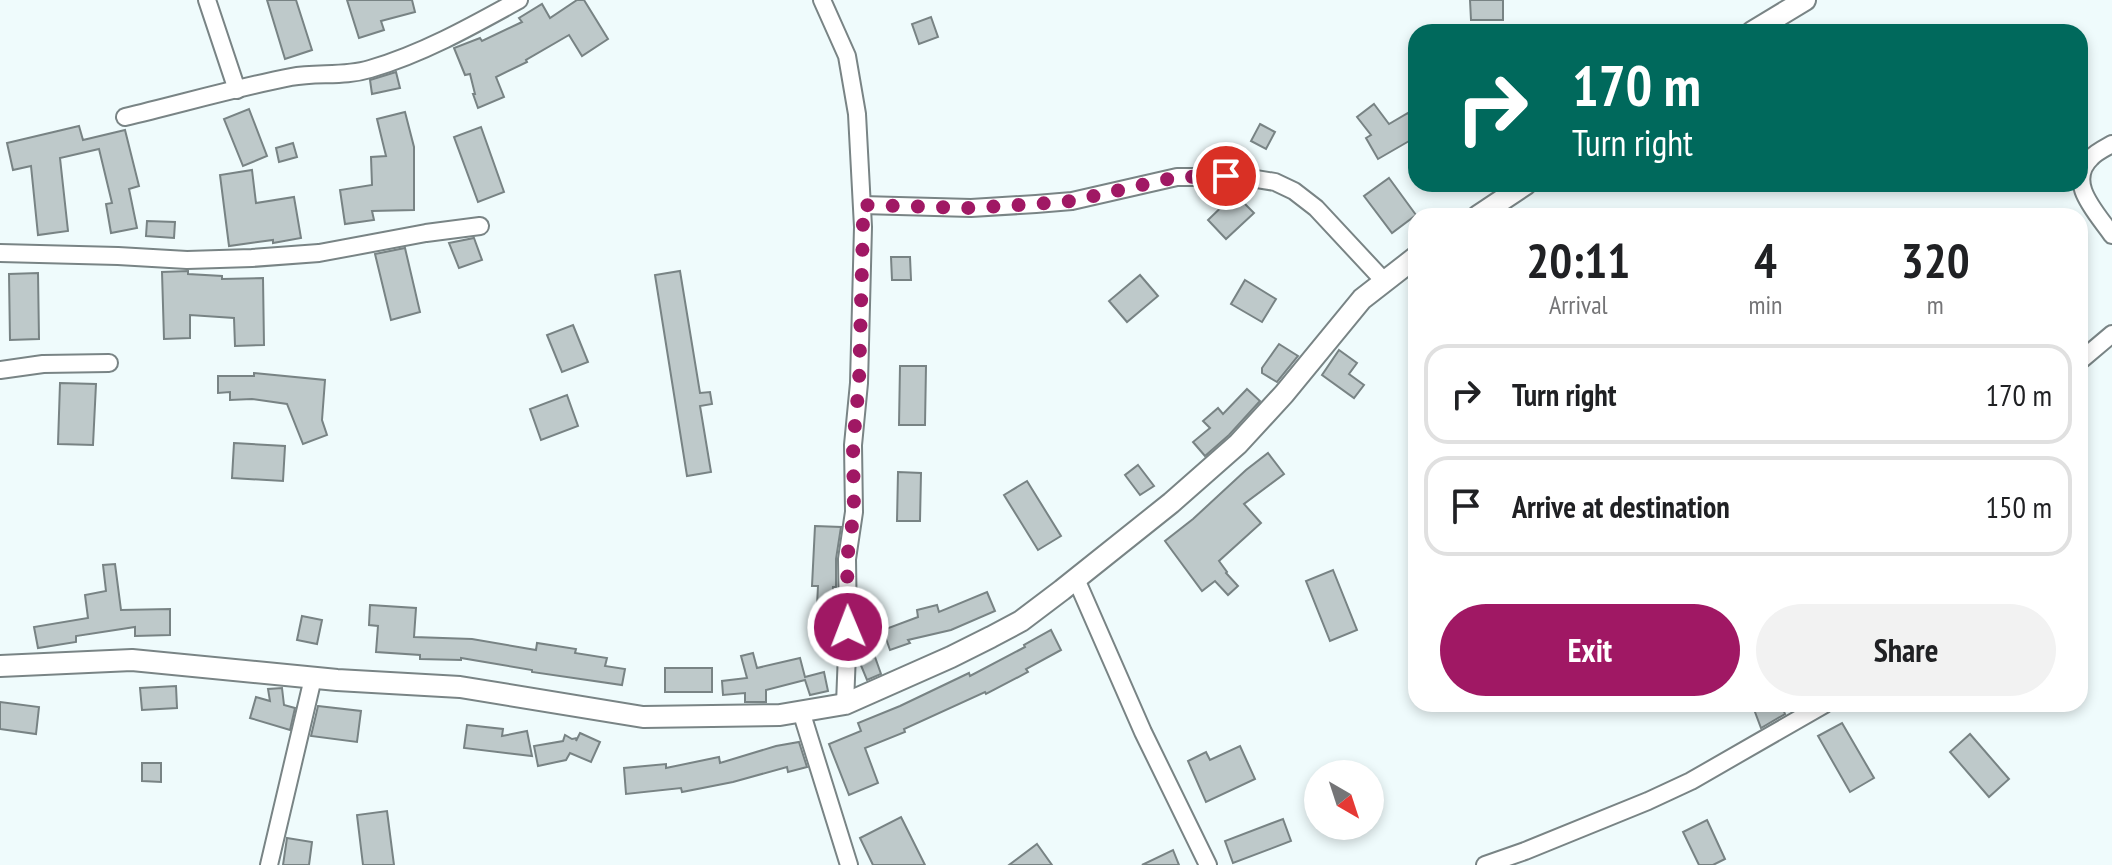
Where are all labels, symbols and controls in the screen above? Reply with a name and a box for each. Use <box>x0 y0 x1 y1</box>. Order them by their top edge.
text: 170 m <box>1572 49 1701 121</box>
icon: right <box>1440 56 1544 160</box>
text: Turn right <box>1572 119 1693 166</box>
pin <box>1192 142 1260 210</box>
icon: arrive <box>1204 154 1248 198</box>
text: 20:11 <box>1526 229 1630 291</box>
text: 4 <box>1754 229 1777 291</box>
text: 320 <box>1901 229 1970 291</box>
text: Arrival <box>1549 288 1608 321</box>
text: min <box>1748 288 1782 321</box>
text: m <box>1927 288 1944 321</box>
icon: right <box>1444 372 1488 416</box>
text: Turn right <box>1512 375 1616 414</box>
text: 170 m <box>1986 375 2052 414</box>
icon: arrive <box>1444 484 1488 528</box>
text: Arrive at destination <box>1512 487 1730 526</box>
text: 150 m <box>1986 487 2052 526</box>
position arrow <box>806 585 890 669</box>
button: Exit <box>1440 604 1740 696</box>
button: Share <box>1756 604 2056 696</box>
north arrow <box>1304 760 1384 840</box>
map controls <box>1304 760 1384 840</box>

